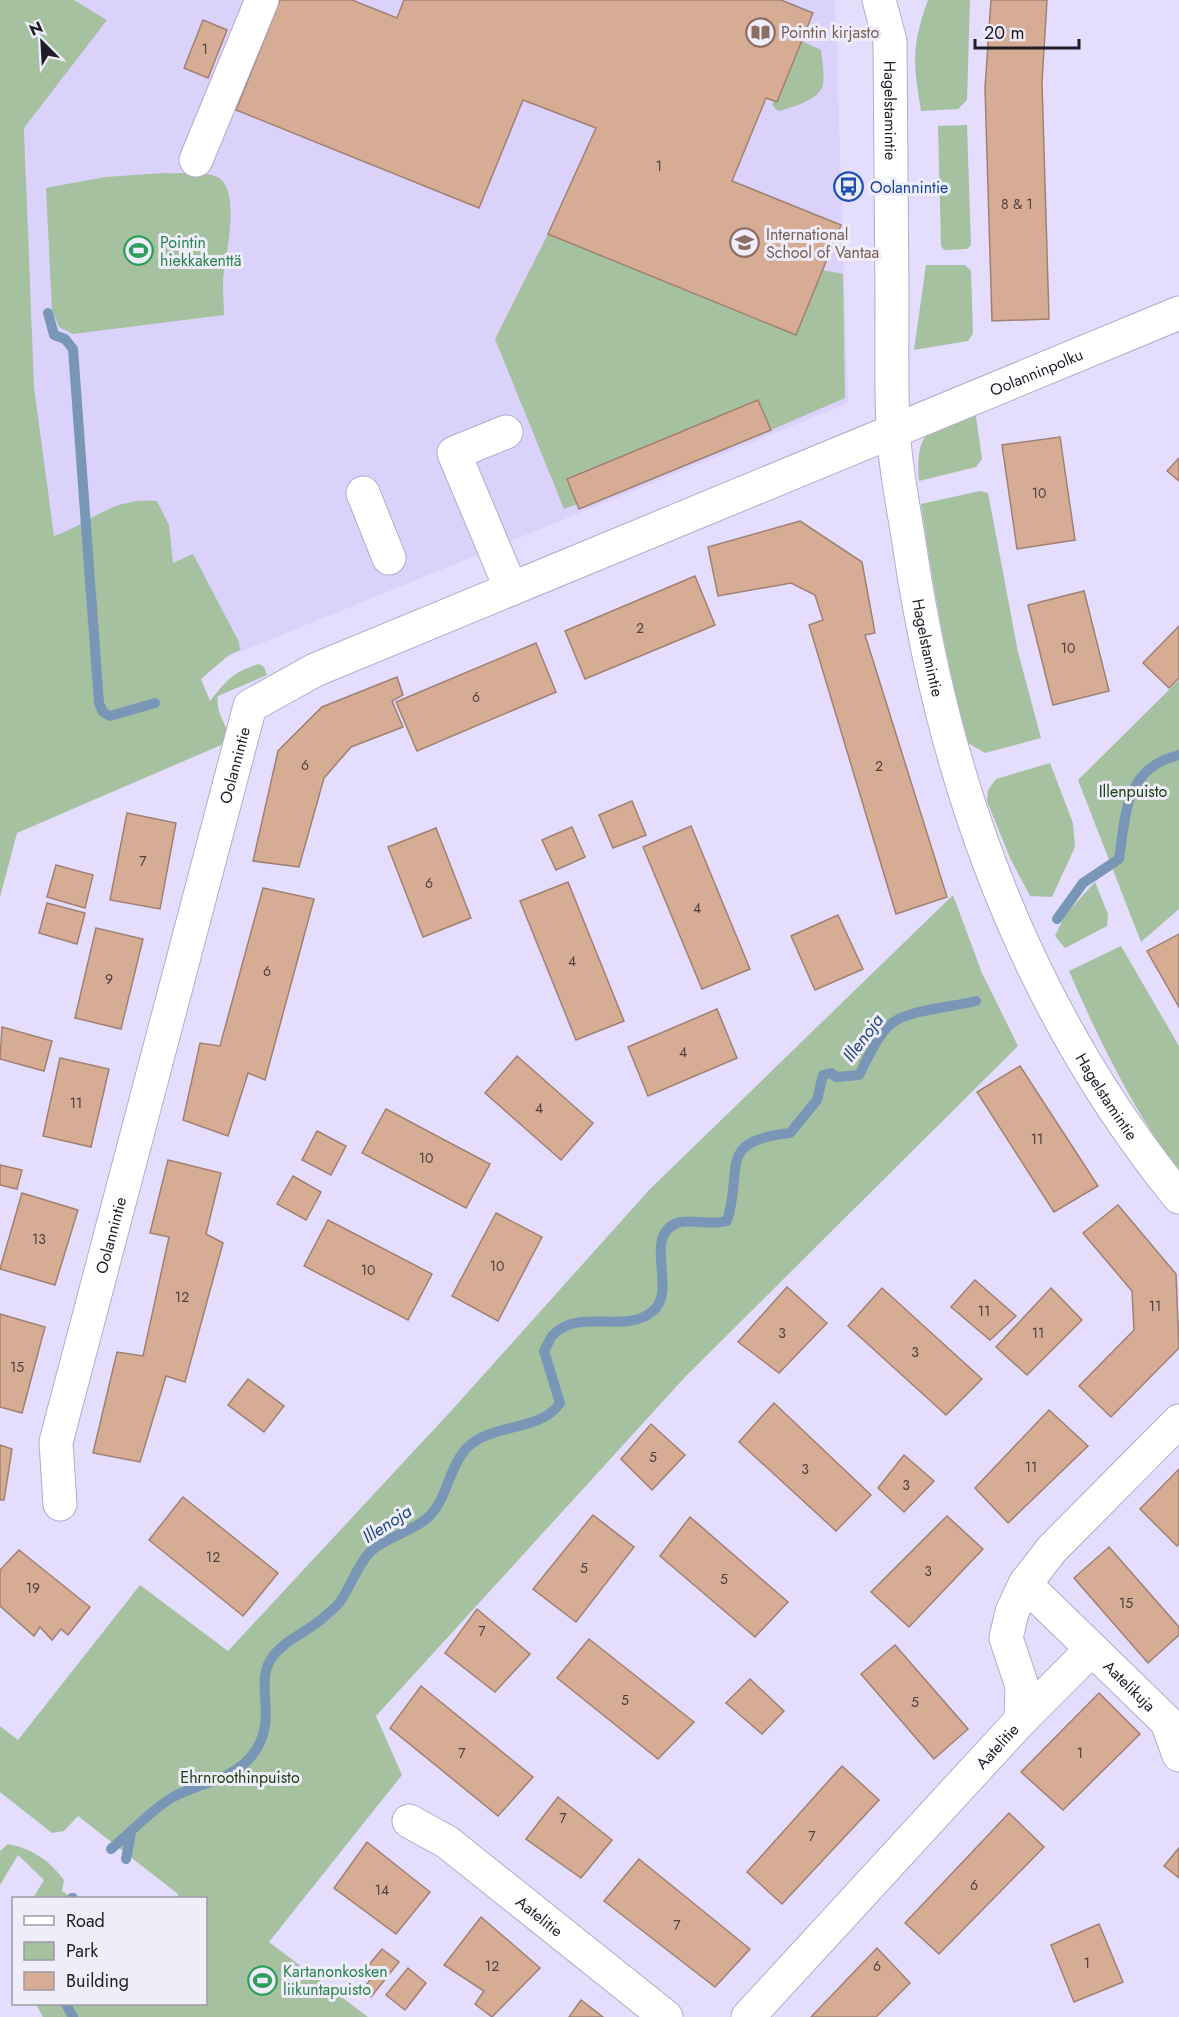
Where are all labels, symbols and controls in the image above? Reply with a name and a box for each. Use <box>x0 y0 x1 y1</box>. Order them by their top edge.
north arrow <box>12 12 72 72</box>
scale bar <box>975 12 1078 50</box>
text: N <box>26 16 47 42</box>
library icon: Pointin kirjasto <box>744 16 776 48</box>
text: 20 m <box>984 20 1024 46</box>
place label: Pointin kirjasto <box>781 21 879 44</box>
house number: 1 <box>202 39 208 59</box>
street label: Hagelstamintie <box>878 61 902 160</box>
house number: 1 <box>656 156 662 176</box>
bus stop icon: Oolannintie <box>833 171 865 203</box>
place label: Oolannintie <box>870 176 948 199</box>
house number: 8 & 1 <box>1001 194 1033 214</box>
place label: International School of Vantaa <box>766 223 879 264</box>
school or university icon: International School of Vantaa <box>729 227 761 259</box>
place label: Pointin hiekkakenttä <box>160 231 241 272</box>
sports icon: Pointin hiekkakenttä <box>123 235 155 267</box>
street label: Oolanninpolku <box>986 343 1087 402</box>
house number: 10 <box>1032 483 1046 503</box>
street label: Hagelstamintie <box>906 597 949 699</box>
house number: 2 <box>636 618 644 638</box>
house number: 10 <box>1061 638 1075 658</box>
house number: 6 <box>472 687 480 707</box>
street label: Oolannintie <box>214 725 256 806</box>
house number: 6 <box>301 755 309 775</box>
house number: 2 <box>875 756 883 776</box>
park label: Illenpuisto <box>1099 780 1168 803</box>
house number: 7 <box>139 851 147 871</box>
house number: 6 <box>425 873 433 893</box>
house number: 4 <box>693 898 701 918</box>
house number: 4 <box>568 951 576 971</box>
house number: 6 <box>263 961 271 981</box>
house number: 9 <box>105 969 113 989</box>
water label: Illenoja <box>836 1008 890 1068</box>
house number: 4 <box>679 1042 687 1062</box>
street label: Hagelstamintie <box>1070 1049 1143 1145</box>
house number: 11 <box>70 1093 82 1113</box>
house number: 4 <box>535 1098 543 1118</box>
house number: 11 <box>1031 1129 1043 1149</box>
house number: 10 <box>419 1148 433 1168</box>
street label: Oolannintie <box>90 1194 132 1276</box>
house number: 13 <box>32 1229 46 1249</box>
house number: 10 <box>490 1256 504 1276</box>
house number: 10 <box>361 1260 375 1280</box>
house number: 12 <box>175 1287 189 1307</box>
house number: 11 <box>1149 1296 1161 1316</box>
house number: 11 <box>978 1301 990 1321</box>
house number: 3 <box>778 1323 786 1343</box>
house number: 11 <box>1032 1323 1044 1343</box>
house number: 3 <box>911 1342 919 1362</box>
house number: 15 <box>10 1357 24 1377</box>
house number: 5 <box>649 1447 657 1467</box>
house number: 11 <box>1025 1457 1037 1477</box>
house number: 3 <box>801 1459 809 1479</box>
house number: 3 <box>902 1475 910 1495</box>
water label: Illenoja <box>357 1498 417 1550</box>
house number: 12 <box>206 1547 220 1567</box>
house number: 5 <box>580 1558 588 1578</box>
house number: 3 <box>924 1561 932 1581</box>
house number: 5 <box>720 1569 728 1589</box>
house number: 19 <box>26 1578 40 1598</box>
house number: 15 <box>1119 1593 1133 1613</box>
house number: 7 <box>478 1621 486 1641</box>
street label: Aatelikuja <box>1098 1655 1161 1717</box>
house number: 5 <box>621 1690 629 1710</box>
house number: 5 <box>911 1692 919 1712</box>
street label: Aatelitie <box>971 1719 1024 1774</box>
house number: 7 <box>458 1743 466 1763</box>
house number: 1 <box>1077 1743 1083 1763</box>
park label: Ehrnroothinpuisto <box>180 1766 300 1789</box>
house number: 7 <box>559 1808 567 1828</box>
house number: 7 <box>808 1826 816 1846</box>
house number: 6 <box>970 1875 978 1895</box>
house number: 14 <box>375 1880 389 1900</box>
street label: Aatelitie <box>511 1890 568 1942</box>
legend <box>12 1897 207 2005</box>
text: Road <box>66 1908 105 1934</box>
house number: 7 <box>673 1915 681 1935</box>
text: Park <box>66 1938 98 1964</box>
house number: 1 <box>1084 1953 1090 1973</box>
house number: 12 <box>485 1956 499 1976</box>
house number: 6 <box>873 1956 881 1976</box>
place label: Kartanonkosken liikuntapuisto <box>283 1960 388 2001</box>
sports icon: Kartanonkosken liikuntapuisto <box>246 1964 278 1996</box>
text: Building <box>66 1968 129 1994</box>

